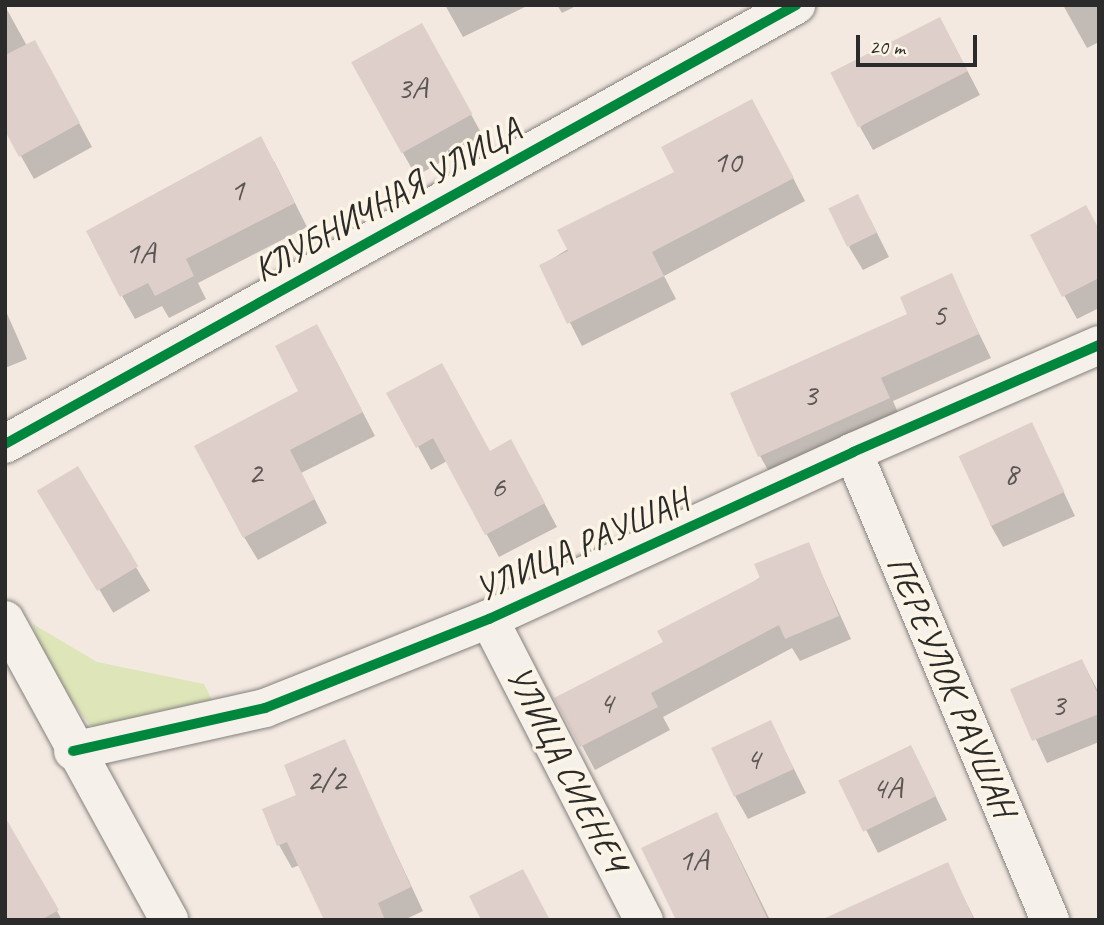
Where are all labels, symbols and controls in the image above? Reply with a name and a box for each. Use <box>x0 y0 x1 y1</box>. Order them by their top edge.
scale bar <box>859 21 980 65</box>
text: 20 m <box>869 34 905 60</box>
house number: 3А <box>397 69 427 107</box>
street label: КЛУБНИЧНАЯ УЛИЦА <box>247 109 527 291</box>
house number: 10 <box>713 143 741 181</box>
house number: 1 <box>230 171 244 209</box>
house number: 1А <box>125 234 155 272</box>
house number: 5 <box>932 296 946 334</box>
house number: 3 <box>803 376 817 414</box>
house number: 2 <box>248 454 262 492</box>
house number: 8 <box>1004 455 1018 493</box>
house number: 6 <box>491 468 505 506</box>
street label: УЛИЦА РАУШАН <box>470 480 694 610</box>
street label: ПЕРЕУЛОК РАУШАН <box>877 550 1025 822</box>
street label: УЛИЦА СИЕНЕЧ <box>497 659 637 879</box>
house number: 4 <box>599 684 613 722</box>
house number: 3 <box>1051 686 1065 724</box>
house number: 4 <box>746 740 760 778</box>
house number: 2/2 <box>306 761 346 799</box>
house number: 4А <box>872 769 902 807</box>
house number: 1А <box>678 841 708 879</box>

